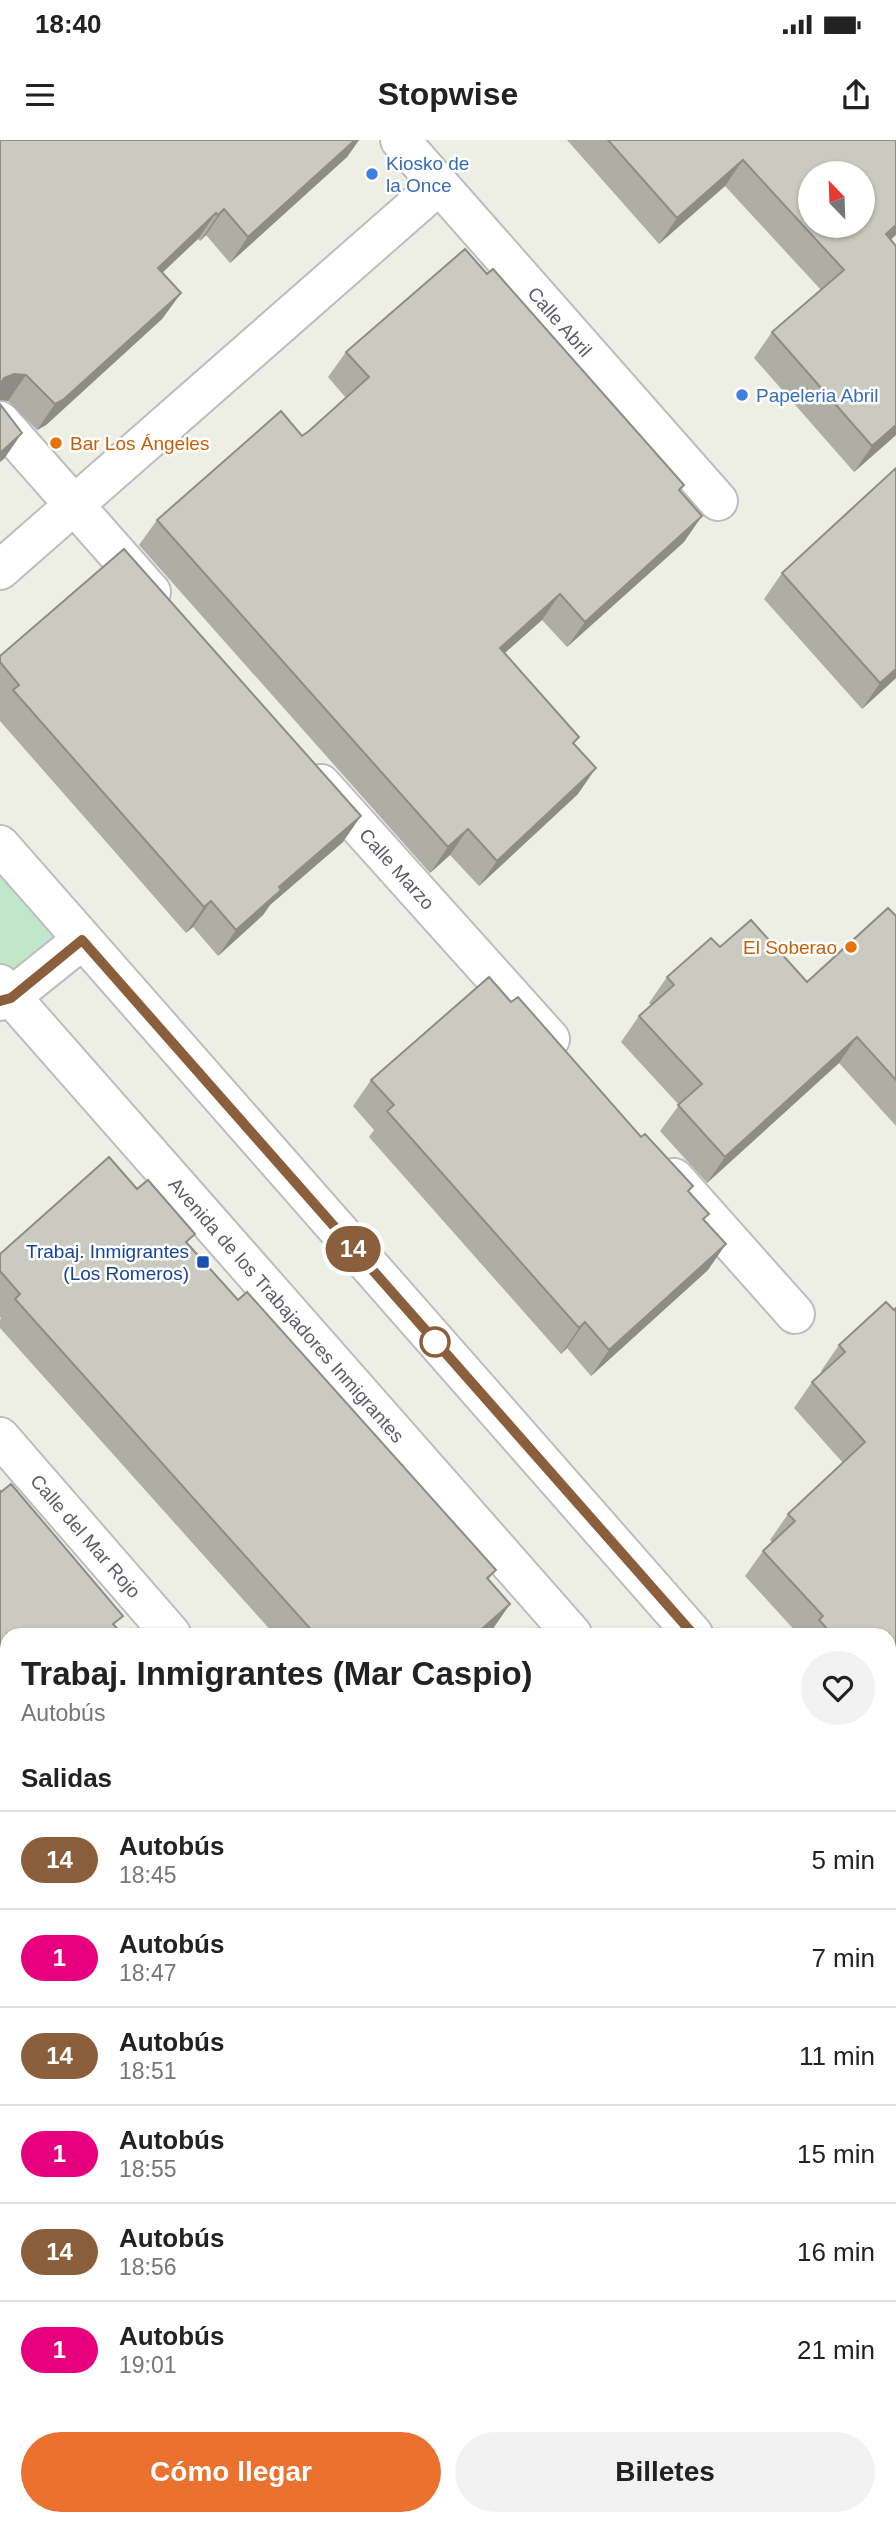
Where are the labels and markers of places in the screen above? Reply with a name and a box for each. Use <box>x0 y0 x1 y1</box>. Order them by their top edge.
place label: Kiosko de la Once <box>386 153 469 196</box>
marker: Kiosko de la Once <box>364 166 380 182</box>
place label: Papeleria Abril <box>756 385 879 406</box>
marker: Papeleria Abril <box>734 387 750 403</box>
place label: Bar Los Ángeles <box>70 433 209 454</box>
marker: Bar Los Ángeles <box>48 435 64 451</box>
place label: El Soberao <box>743 937 837 958</box>
marker: El Soberao <box>843 939 859 955</box>
place label: Trabaj. Inmigrantes (Los Romeros) <box>26 1241 189 1284</box>
marker: Trabaj. Inmigrantes (Los Romeros) <box>195 1254 211 1270</box>
unlabelled marker <box>420 1327 450 1357</box>

